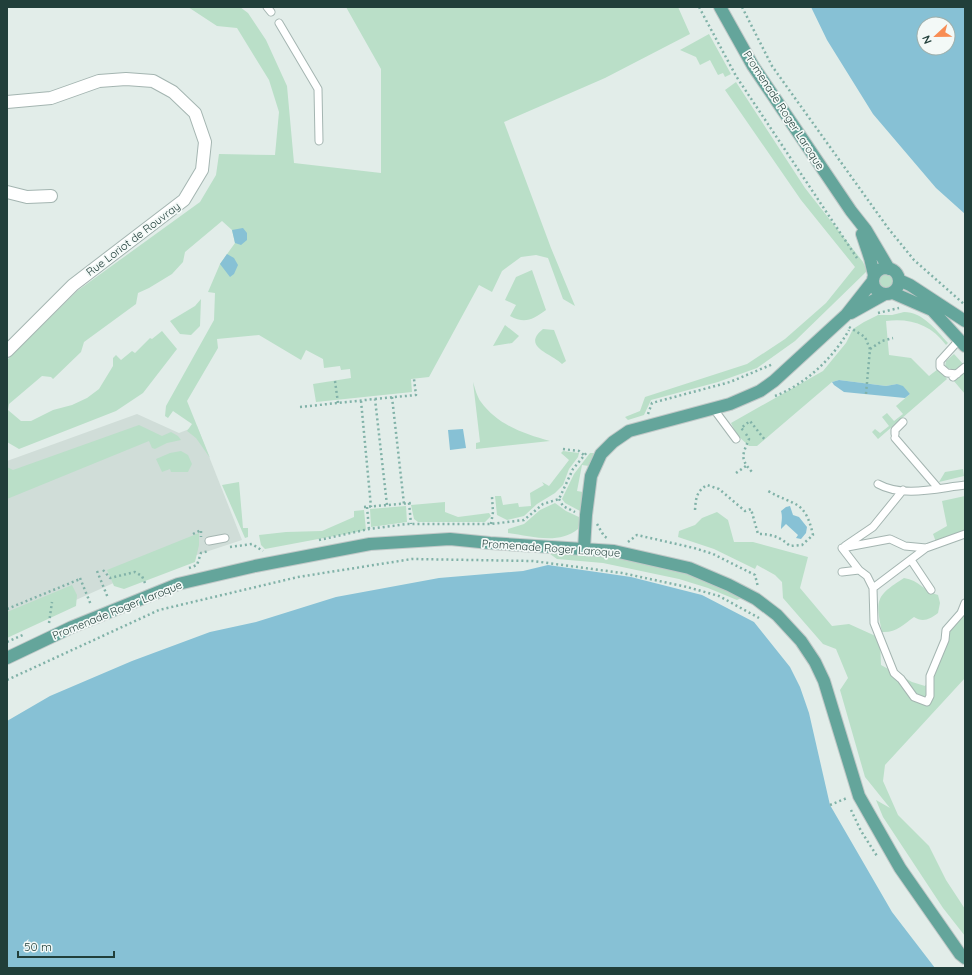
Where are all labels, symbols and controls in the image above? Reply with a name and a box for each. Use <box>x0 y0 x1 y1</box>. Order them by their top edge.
north arrow <box>916 16 956 56</box>
text: N <box>919 33 935 46</box>
street label: Promenade Roger Laroque <box>740 48 828 172</box>
street label: Rue Loriot de Rouvray <box>83 199 183 279</box>
street label: Promenade Roger Laroque <box>481 536 621 560</box>
street label: Promenade Roger Laroque <box>50 578 184 642</box>
scale bar <box>18 933 114 959</box>
text: 50 m <box>24 939 52 954</box>

